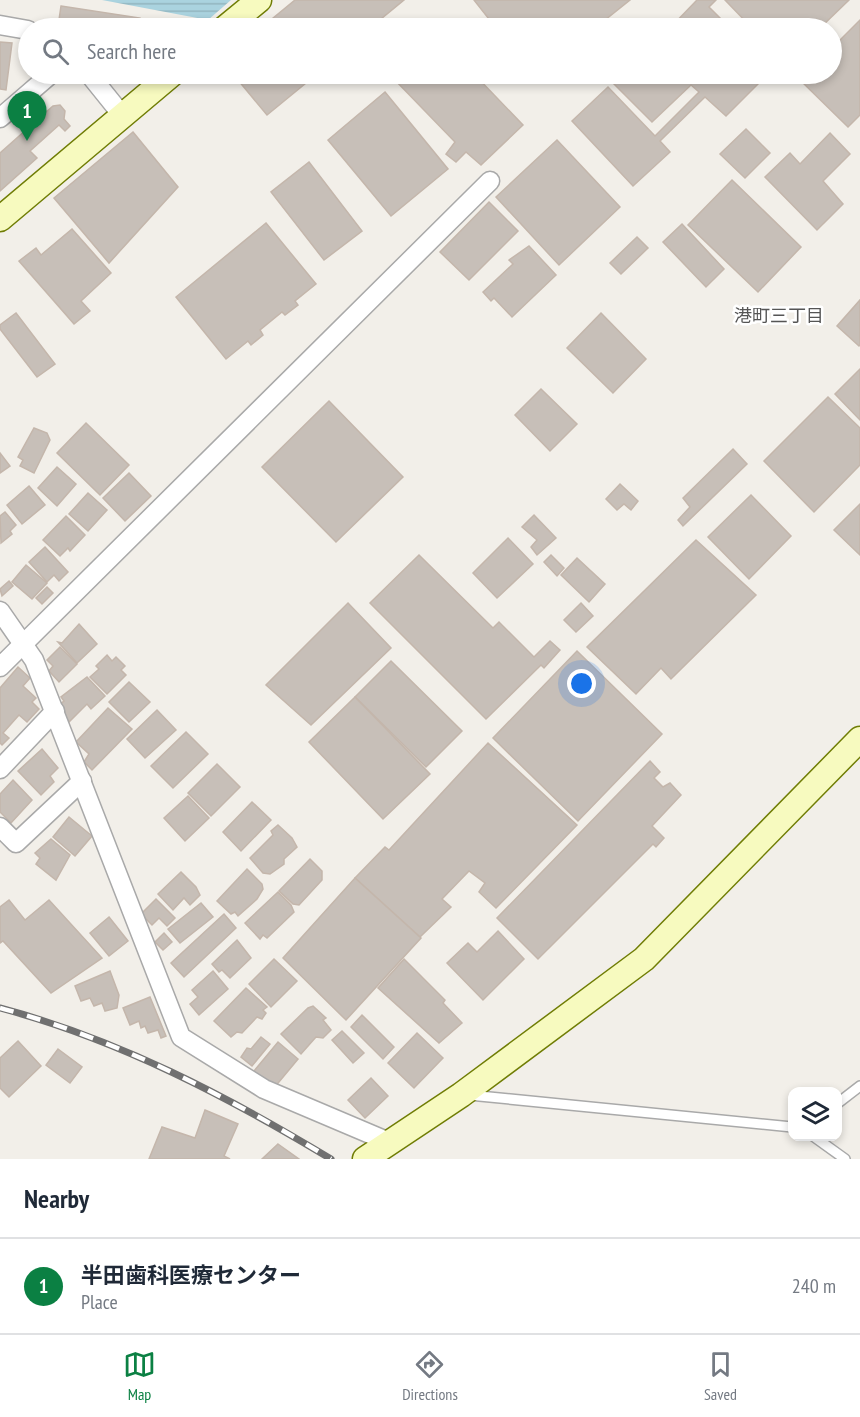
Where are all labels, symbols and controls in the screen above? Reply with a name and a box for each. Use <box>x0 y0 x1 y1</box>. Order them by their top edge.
search box <box>18 18 842 84</box>
icon: search <box>39 35 72 68</box>
text: Search here <box>87 37 176 65</box>
pin: 1 <box>8 92 46 141</box>
district label: 港町三丁目 <box>734 304 824 327</box>
your location <box>567 669 596 698</box>
map controls <box>788 1087 842 1141</box>
button: layers <box>788 1087 842 1141</box>
text: Nearby <box>24 1182 89 1215</box>
text: 半田歯科医療センター <box>81 1261 301 1289</box>
text: 1 <box>39 1273 48 1299</box>
text: 240 m <box>792 1273 836 1299</box>
text: Place <box>81 1289 118 1315</box>
tab: Map <box>123 1348 156 1404</box>
tab: Directions <box>402 1348 458 1404</box>
tab: Saved <box>704 1348 737 1404</box>

